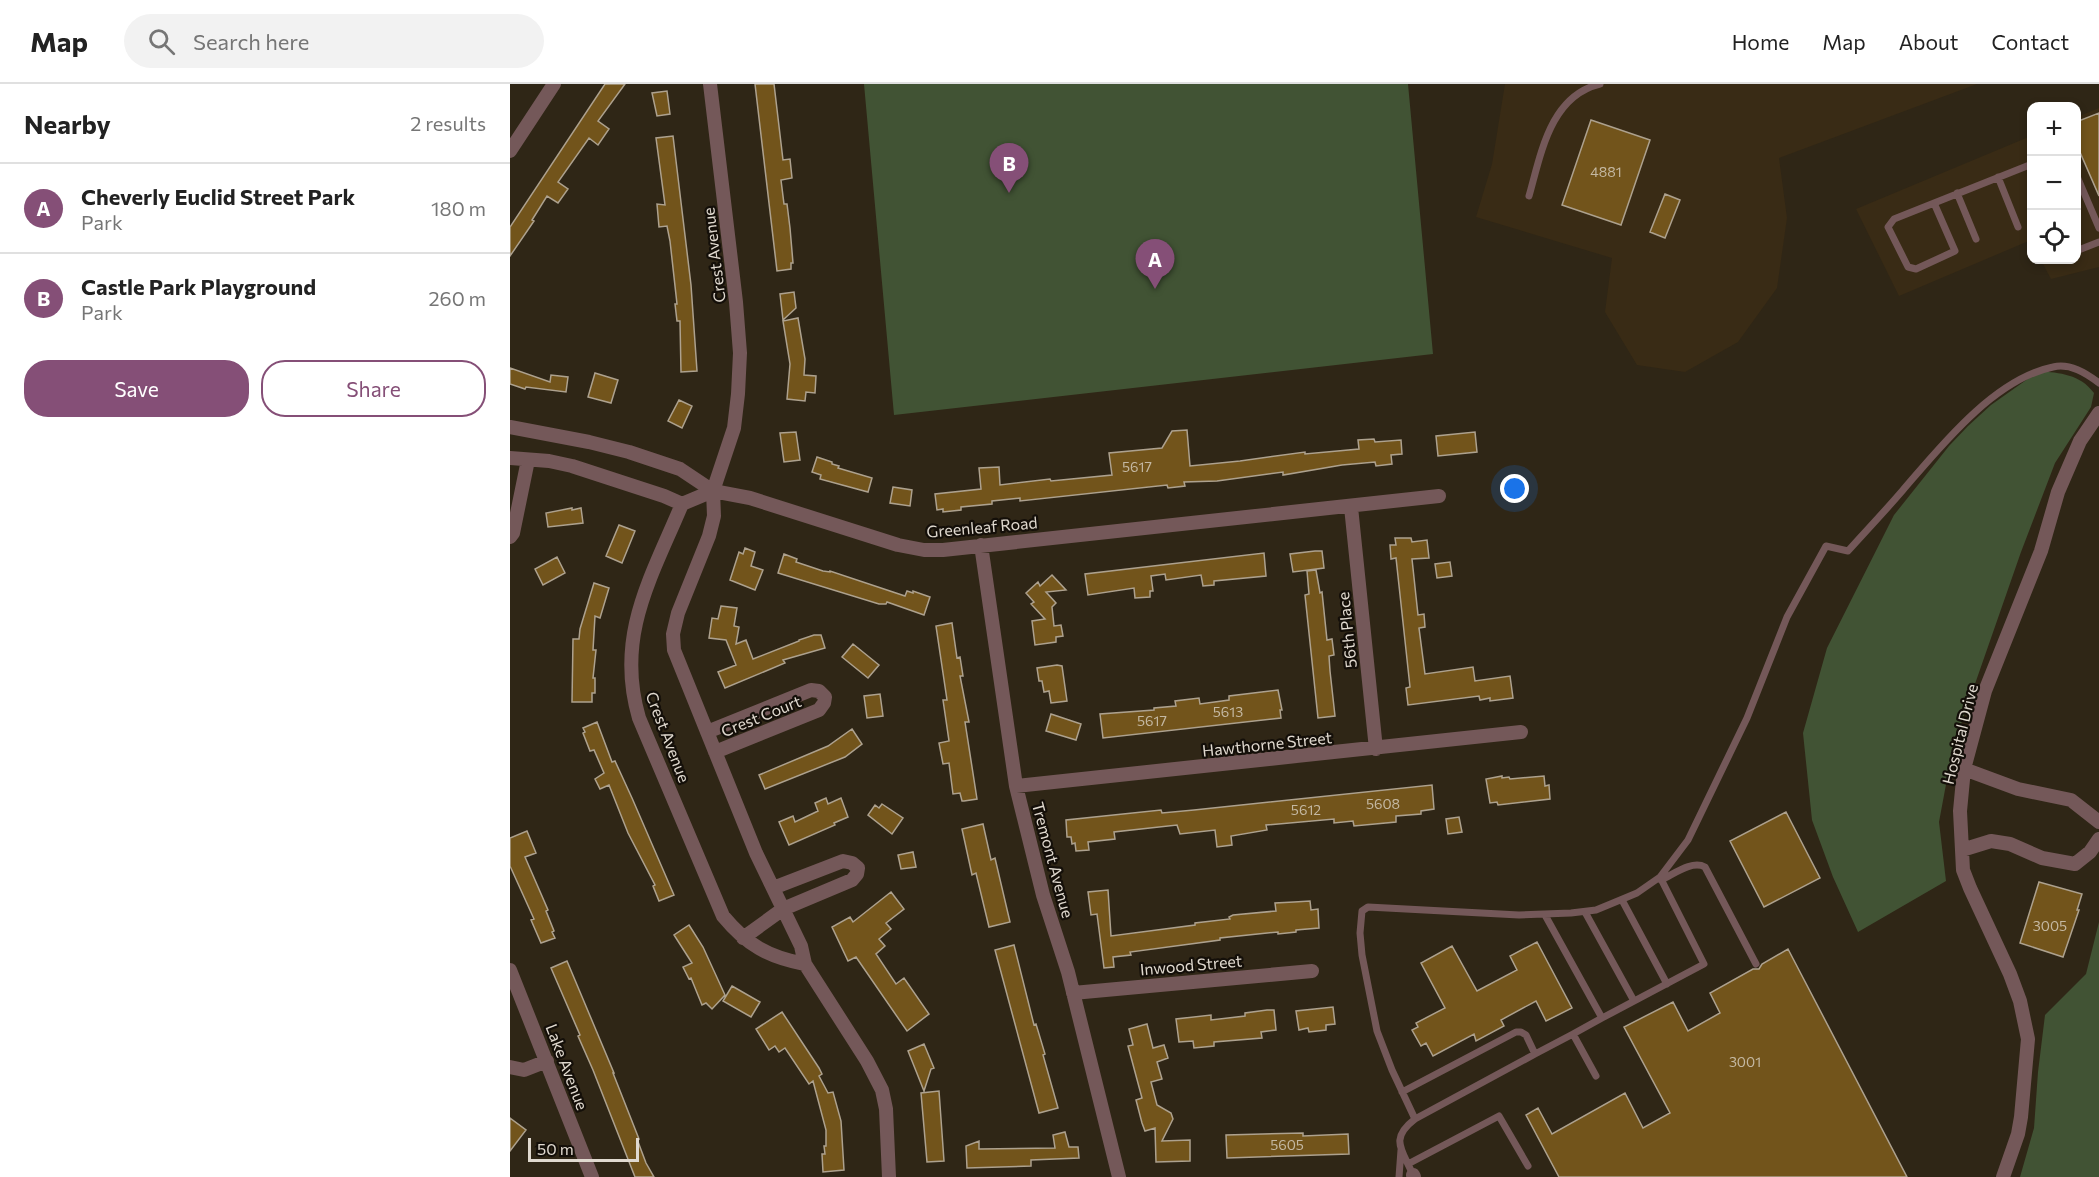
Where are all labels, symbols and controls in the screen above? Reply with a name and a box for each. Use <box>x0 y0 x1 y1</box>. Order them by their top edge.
search box <box>124 14 544 68</box>
text: Map <box>30 24 88 58</box>
icon: search <box>145 25 178 58</box>
text: Search here <box>193 28 309 55</box>
text: Home <box>1732 29 1789 54</box>
text: Map <box>1822 29 1866 54</box>
text: About <box>1899 29 1958 54</box>
text: Contact <box>1991 29 2069 54</box>
map controls <box>2027 102 2081 264</box>
button: + <box>2027 102 2081 156</box>
text: Nearby <box>24 108 111 139</box>
text: 2 results <box>410 111 486 135</box>
pin: B <box>990 144 1028 193</box>
button: − <box>2027 156 2081 210</box>
house number: 4881 <box>1590 163 1622 180</box>
text: Cheverly Euclid Street Park <box>81 183 355 210</box>
text: A <box>36 196 51 220</box>
text: 180 m <box>431 196 486 220</box>
street label: Crest Avenue <box>698 206 729 304</box>
text: Park <box>81 210 123 234</box>
button: locate <box>2027 210 2081 264</box>
pin: A <box>1136 240 1174 289</box>
text: Castle Park Playground <box>81 273 316 300</box>
text: B <box>37 286 50 310</box>
text: 260 m <box>428 286 486 310</box>
text: Park <box>81 300 123 324</box>
button: Save <box>24 360 249 417</box>
button: Share <box>261 360 486 417</box>
house number: 5617 <box>1122 458 1152 475</box>
your location <box>1500 474 1529 503</box>
street label: Greenleaf Road <box>926 512 1038 541</box>
street label: 56th Place <box>1333 591 1360 669</box>
street label: Hospital Drive <box>1938 682 1981 786</box>
street label: Crest Avenue <box>642 689 694 785</box>
street label: Crest Court <box>718 691 804 740</box>
house number: 5613 <box>1213 703 1243 720</box>
house number: 5617 <box>1137 712 1167 729</box>
street label: Hawthorne Street <box>1201 727 1333 760</box>
house number: 5608 <box>1366 795 1400 812</box>
street label: Tremont Avenue <box>1029 800 1078 920</box>
house number: 5612 <box>1291 801 1321 818</box>
house number: 3005 <box>2033 917 2067 934</box>
street label: Inwood Street <box>1139 951 1243 978</box>
street label: Lake Avenue <box>542 1021 593 1113</box>
house number: 3001 <box>1729 1053 1761 1070</box>
scale bar <box>528 1135 639 1162</box>
house number: 5605 <box>1270 1136 1304 1153</box>
text: 50 m <box>537 1139 574 1158</box>

